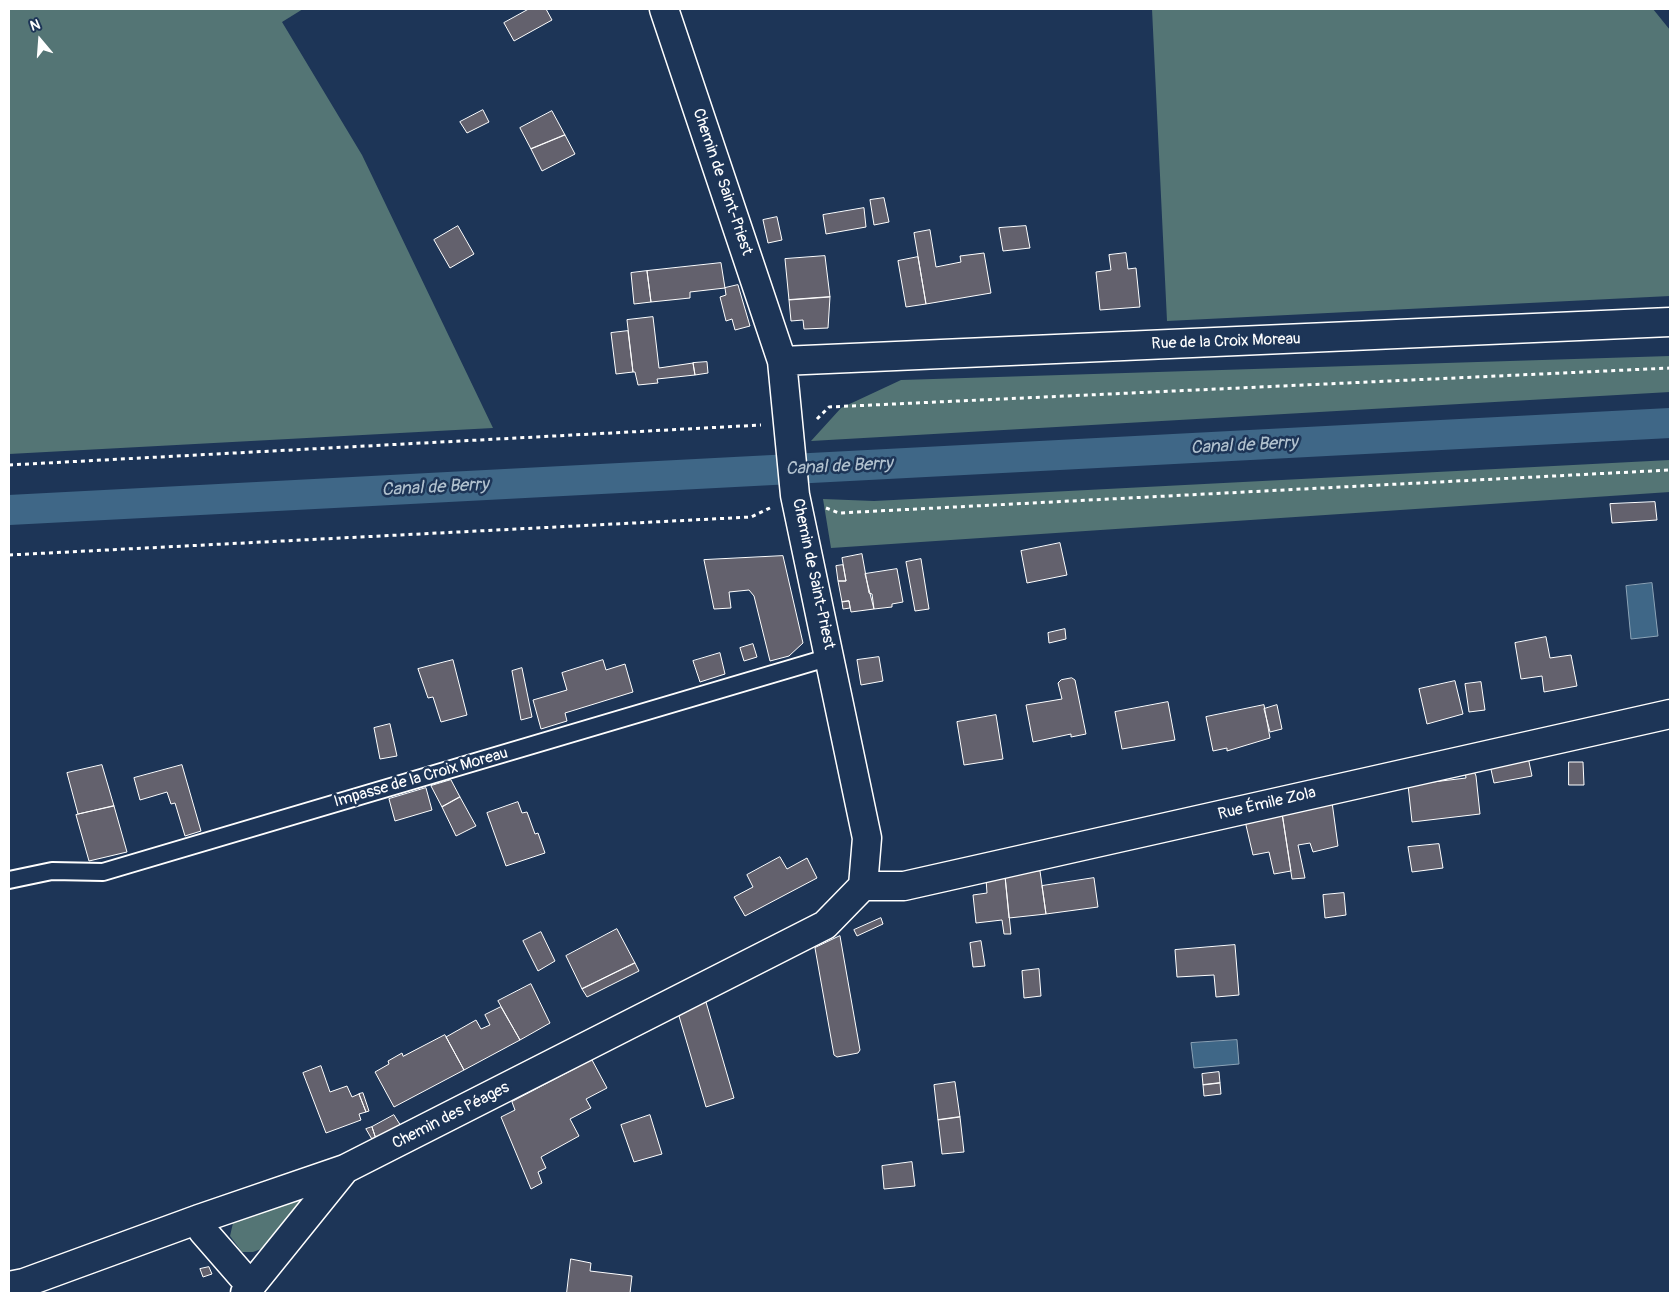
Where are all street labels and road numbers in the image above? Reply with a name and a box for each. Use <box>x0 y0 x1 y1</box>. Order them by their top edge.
street label: Chemin de Saint-Priest <box>688 106 756 258</box>
street label: Rue de la Croix Moreau <box>1151 330 1301 354</box>
street label: Chemin de Saint-Priest <box>788 497 838 651</box>
street label: Impasse de la Croix Moreau <box>332 744 510 812</box>
street label: Rue Émile Zola <box>1216 783 1318 825</box>
street label: Chemin des Péages <box>389 1078 513 1154</box>

